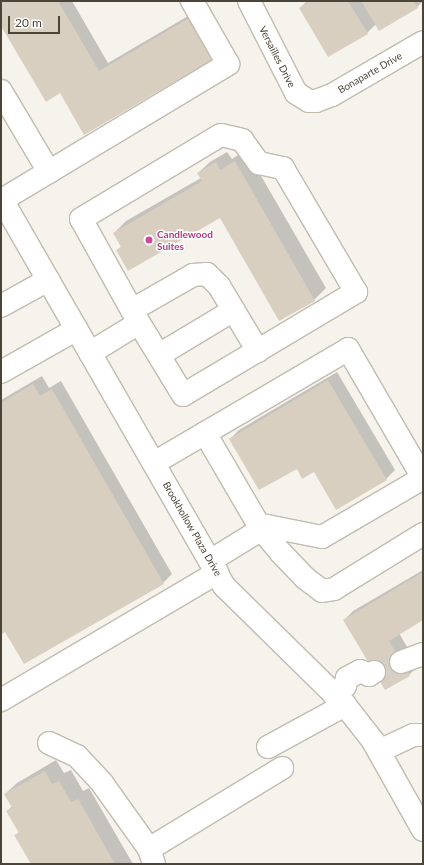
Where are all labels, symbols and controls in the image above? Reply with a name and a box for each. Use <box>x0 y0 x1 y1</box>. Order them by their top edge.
scale bar <box>10 8 62 34</box>
text: 20 m <box>15 15 42 30</box>
street label: Versailles Drive <box>256 24 298 90</box>
street label: Bonaparte Drive <box>336 50 404 96</box>
place label: Candlewood Suites <box>157 228 213 252</box>
marker: Candlewood Suites <box>144 235 154 245</box>
street label: Brookhollow Plaza Drive <box>160 480 224 578</box>

